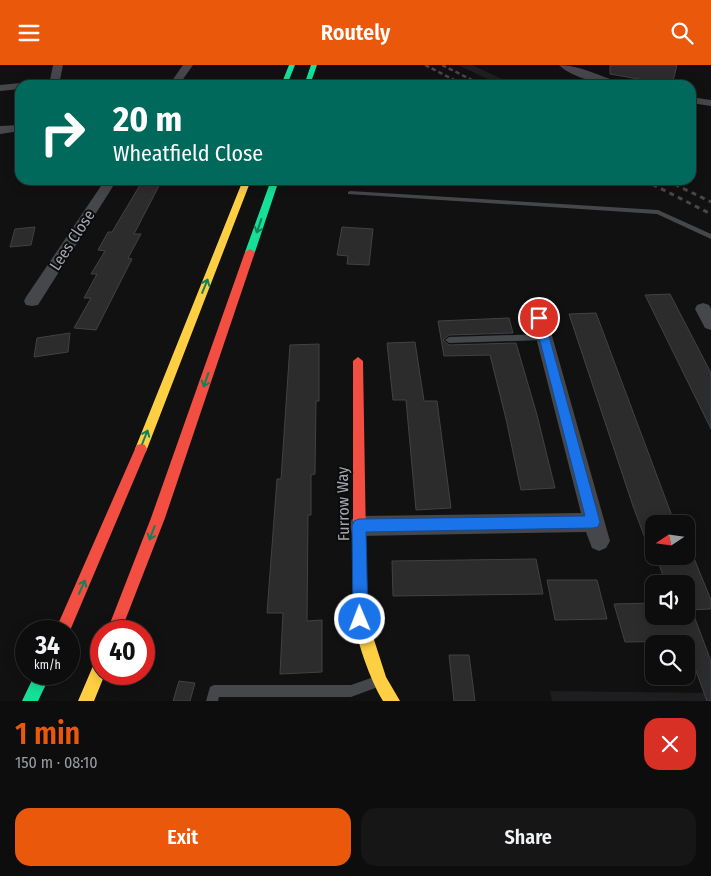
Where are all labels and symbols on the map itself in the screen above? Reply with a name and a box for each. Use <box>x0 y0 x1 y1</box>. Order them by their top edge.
street label: Lees Close <box>45 206 99 274</box>
one-way arrow <box>254 218 263 233</box>
one-way arrow <box>201 279 210 294</box>
pin <box>518 297 560 339</box>
one-way arrow <box>201 372 210 387</box>
one-way arrow <box>141 430 151 445</box>
street label: Furrow Way <box>333 466 353 541</box>
north arrow <box>645 515 695 565</box>
one-way arrow <box>147 525 156 540</box>
one-way arrow <box>78 580 88 595</box>
position arrow <box>333 592 385 644</box>
speed limit sign: 40 <box>90 620 155 685</box>

